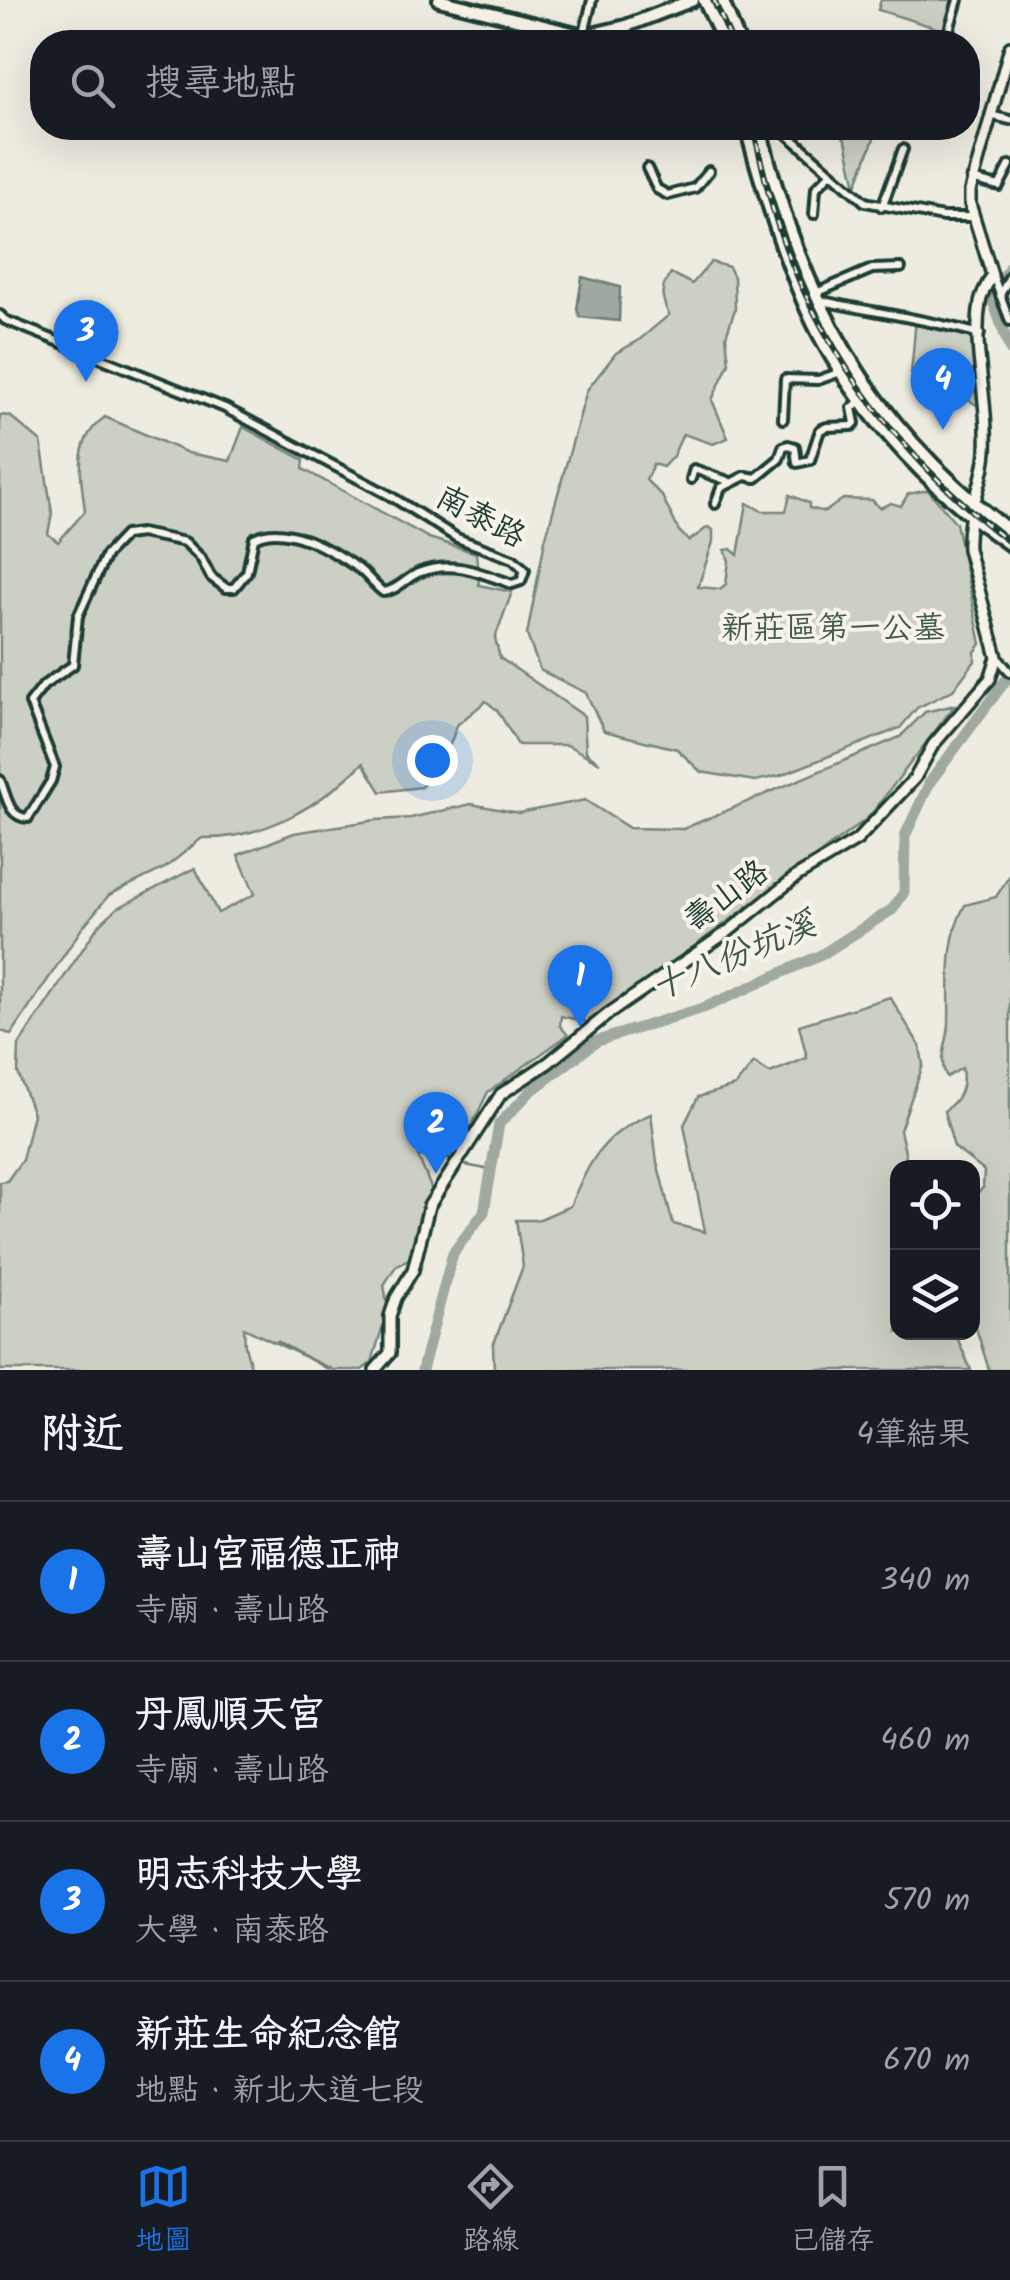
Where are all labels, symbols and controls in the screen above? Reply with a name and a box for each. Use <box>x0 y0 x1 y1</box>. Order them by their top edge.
search box <box>30 30 980 140</box>
text: 搜尋地點 <box>145 55 297 115</box>
icon: search <box>65 58 120 113</box>
pin: 3 <box>54 300 118 382</box>
pin: 4 <box>910 348 976 430</box>
street label: 南泰路 <box>426 473 534 563</box>
park label: 新莊區第一公墓 <box>721 604 945 655</box>
your location <box>407 735 458 786</box>
street label: 壽山路 <box>673 848 781 946</box>
water label: 十八份坑溪 <box>643 897 827 1018</box>
pin: 1 <box>548 944 612 1027</box>
pin: 2 <box>404 1092 468 1174</box>
map controls <box>890 1160 980 1340</box>
button: locate <box>890 1160 980 1250</box>
button: layers <box>890 1250 980 1340</box>
text: 附近 <box>40 1402 124 1469</box>
text: 4筆結果 <box>856 1410 970 1461</box>
text: 壽山宮福德正神 <box>135 1526 401 1586</box>
text: 1 <box>68 1556 77 1607</box>
text: 340 m <box>880 1556 970 1607</box>
text: 寺廟 · 壽山路 <box>135 1586 328 1637</box>
text: 丹鳳順天宮 <box>135 1686 325 1746</box>
text: 2 <box>63 1716 82 1767</box>
text: 460 m <box>880 1716 970 1767</box>
text: 寺廟 · 壽山路 <box>135 1746 328 1797</box>
text: 明志科技大學 <box>135 1846 363 1906</box>
text: 3 <box>64 1876 81 1927</box>
text: 570 m <box>884 1876 970 1927</box>
text: 大學 · 南泰路 <box>135 1906 328 1957</box>
text: 新莊生命紀念館 <box>135 2006 401 2066</box>
text: 4 <box>64 2036 81 2087</box>
text: 670 m <box>883 2036 970 2087</box>
text: 地點 · 新北大道七段 <box>135 2066 424 2117</box>
tab: 地圖 <box>136 2159 192 2264</box>
tab: 路線 <box>463 2159 519 2264</box>
tab: 已儲存 <box>790 2159 874 2264</box>

